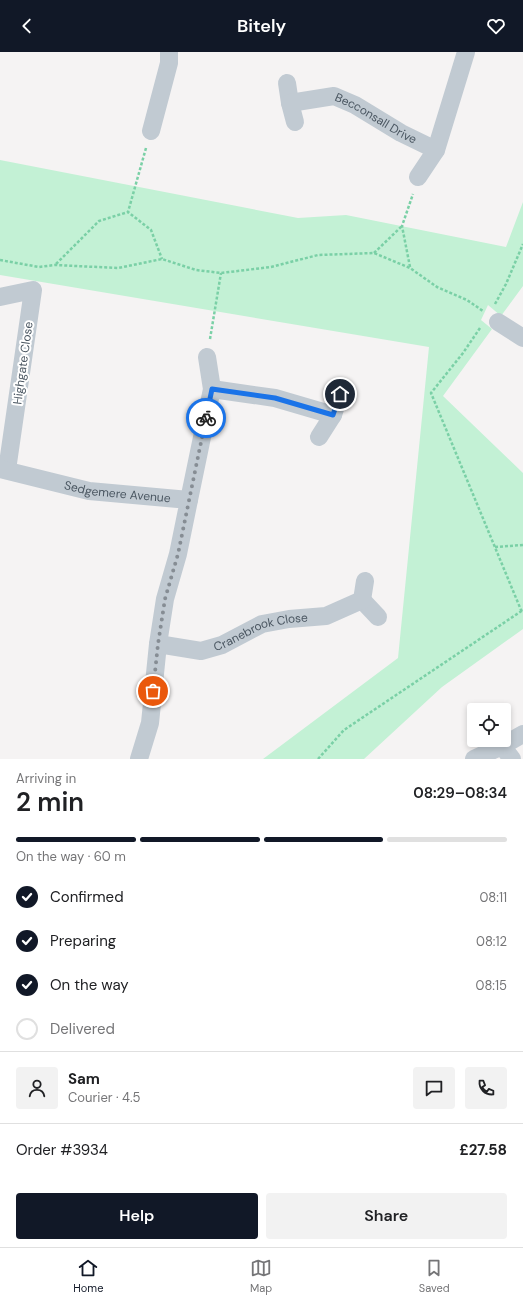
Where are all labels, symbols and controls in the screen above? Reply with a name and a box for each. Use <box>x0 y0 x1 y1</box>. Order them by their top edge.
text: Bitely <box>237 14 286 38</box>
icon: back <box>16 15 38 37</box>
icon: heart <box>485 15 507 37</box>
street label: Becconsall Drive <box>332 89 419 147</box>
street label: Highgate Close <box>9 320 37 405</box>
pin <box>323 377 357 411</box>
icon: home <box>329 383 351 405</box>
courier <box>186 398 226 438</box>
icon: bike <box>195 407 217 429</box>
street label: Sedgemere Avenue <box>63 477 171 506</box>
street label: Cranebrook Close <box>212 609 309 655</box>
pin <box>136 674 170 708</box>
icon: bag <box>142 680 164 702</box>
map controls <box>467 703 511 747</box>
button: locate <box>467 703 511 747</box>
text: Arriving in <box>16 770 76 787</box>
text: 08:29–08:34 <box>413 783 507 803</box>
text: 2 min <box>16 785 84 819</box>
text: On the way · 60 m <box>16 848 126 865</box>
icon: check <box>16 886 38 908</box>
text: Confirmed <box>50 887 124 907</box>
text: 08:11 <box>479 889 507 906</box>
icon: check <box>16 930 38 952</box>
text: Preparing <box>50 931 116 951</box>
text: 08:12 <box>476 933 507 950</box>
icon: check <box>16 974 38 996</box>
text: On the way <box>50 975 129 995</box>
text: 08:15 <box>476 977 507 994</box>
text: Delivered <box>50 1019 115 1039</box>
button: person <box>16 1067 58 1109</box>
button: chat <box>413 1067 455 1109</box>
button: phone <box>465 1067 507 1109</box>
text: Sam <box>68 1069 100 1089</box>
text: Courier · 4.5 <box>68 1089 141 1106</box>
text: Order #3934 <box>16 1140 108 1160</box>
text: £27.58 <box>459 1140 507 1160</box>
button: Help <box>16 1193 258 1239</box>
button: Share <box>266 1193 507 1239</box>
tab: Home <box>73 1257 103 1295</box>
tab: Map <box>250 1257 272 1295</box>
tab: Saved <box>419 1257 450 1295</box>

